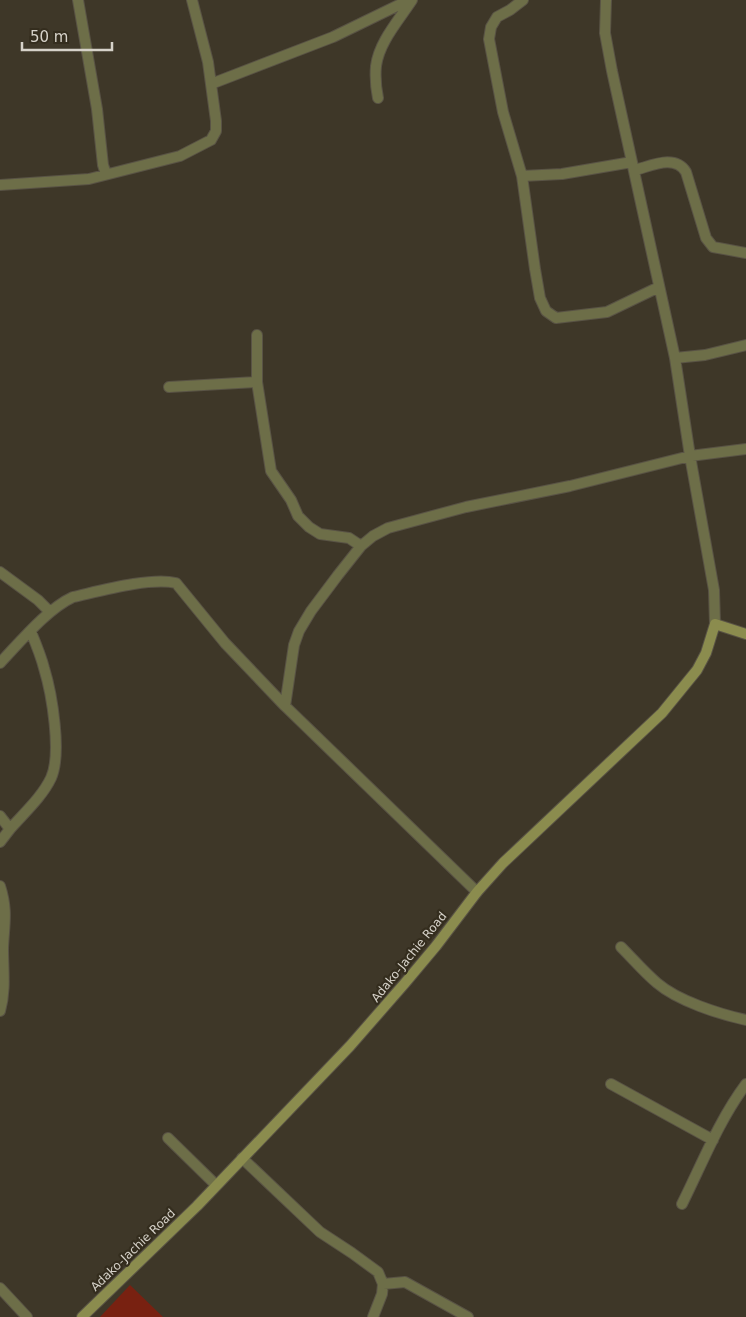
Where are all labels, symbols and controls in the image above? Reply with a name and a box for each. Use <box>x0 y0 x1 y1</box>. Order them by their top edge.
scale bar <box>22 20 112 52</box>
text: 50 m <box>30 28 68 46</box>
street label: Adako-Jachie Road <box>368 909 450 1005</box>
street label: Adako-Jachie Road <box>88 1206 178 1294</box>

